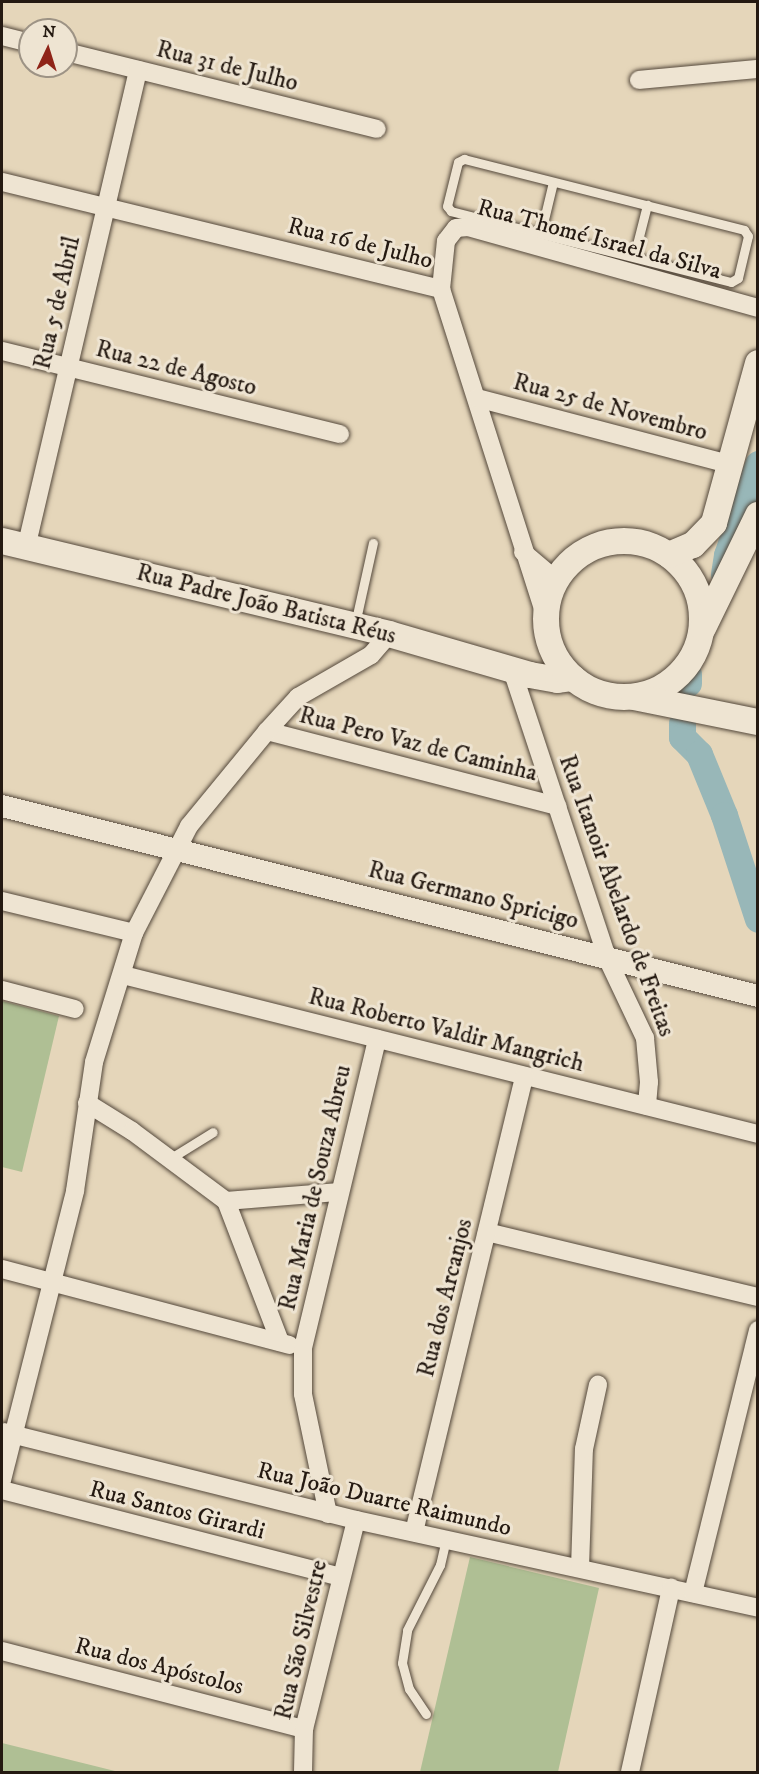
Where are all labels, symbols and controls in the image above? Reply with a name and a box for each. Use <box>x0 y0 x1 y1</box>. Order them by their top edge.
north arrow <box>18 18 78 78</box>
text: N <box>42 22 56 42</box>
street label: Rua 31 de Julho <box>153 35 301 99</box>
street label: Rua Thomé Israel da Silva <box>474 194 724 286</box>
street label: Rua 16 de Julho <box>285 212 435 276</box>
street label: Rua 5 de Abril <box>29 234 87 372</box>
street label: Rua 22 de Agosto <box>93 335 259 403</box>
street label: Rua 25 de Novembro <box>510 368 710 448</box>
street label: Rua Padre João Batista Réus <box>133 559 399 651</box>
street label: Rua Pero Vaz de Caminha <box>296 701 540 789</box>
street label: Rua Itanoir Abelardo de Freitas <box>552 751 680 1041</box>
street label: Rua Germano Spricigo <box>365 856 581 936</box>
street label: Rua Roberto Valdir Mangrich <box>305 983 587 1079</box>
street label: Rua Maria de Souza Abreu <box>274 1062 358 1314</box>
street label: Rua dos Arcanjos <box>412 1216 480 1380</box>
street label: Rua João Duarte Raimundo <box>254 1457 514 1543</box>
street label: Rua Santos Girardi <box>86 1475 268 1547</box>
street label: Rua São Silvestre <box>270 1557 334 1723</box>
street label: Rua dos Apóstolos <box>72 1632 246 1702</box>

